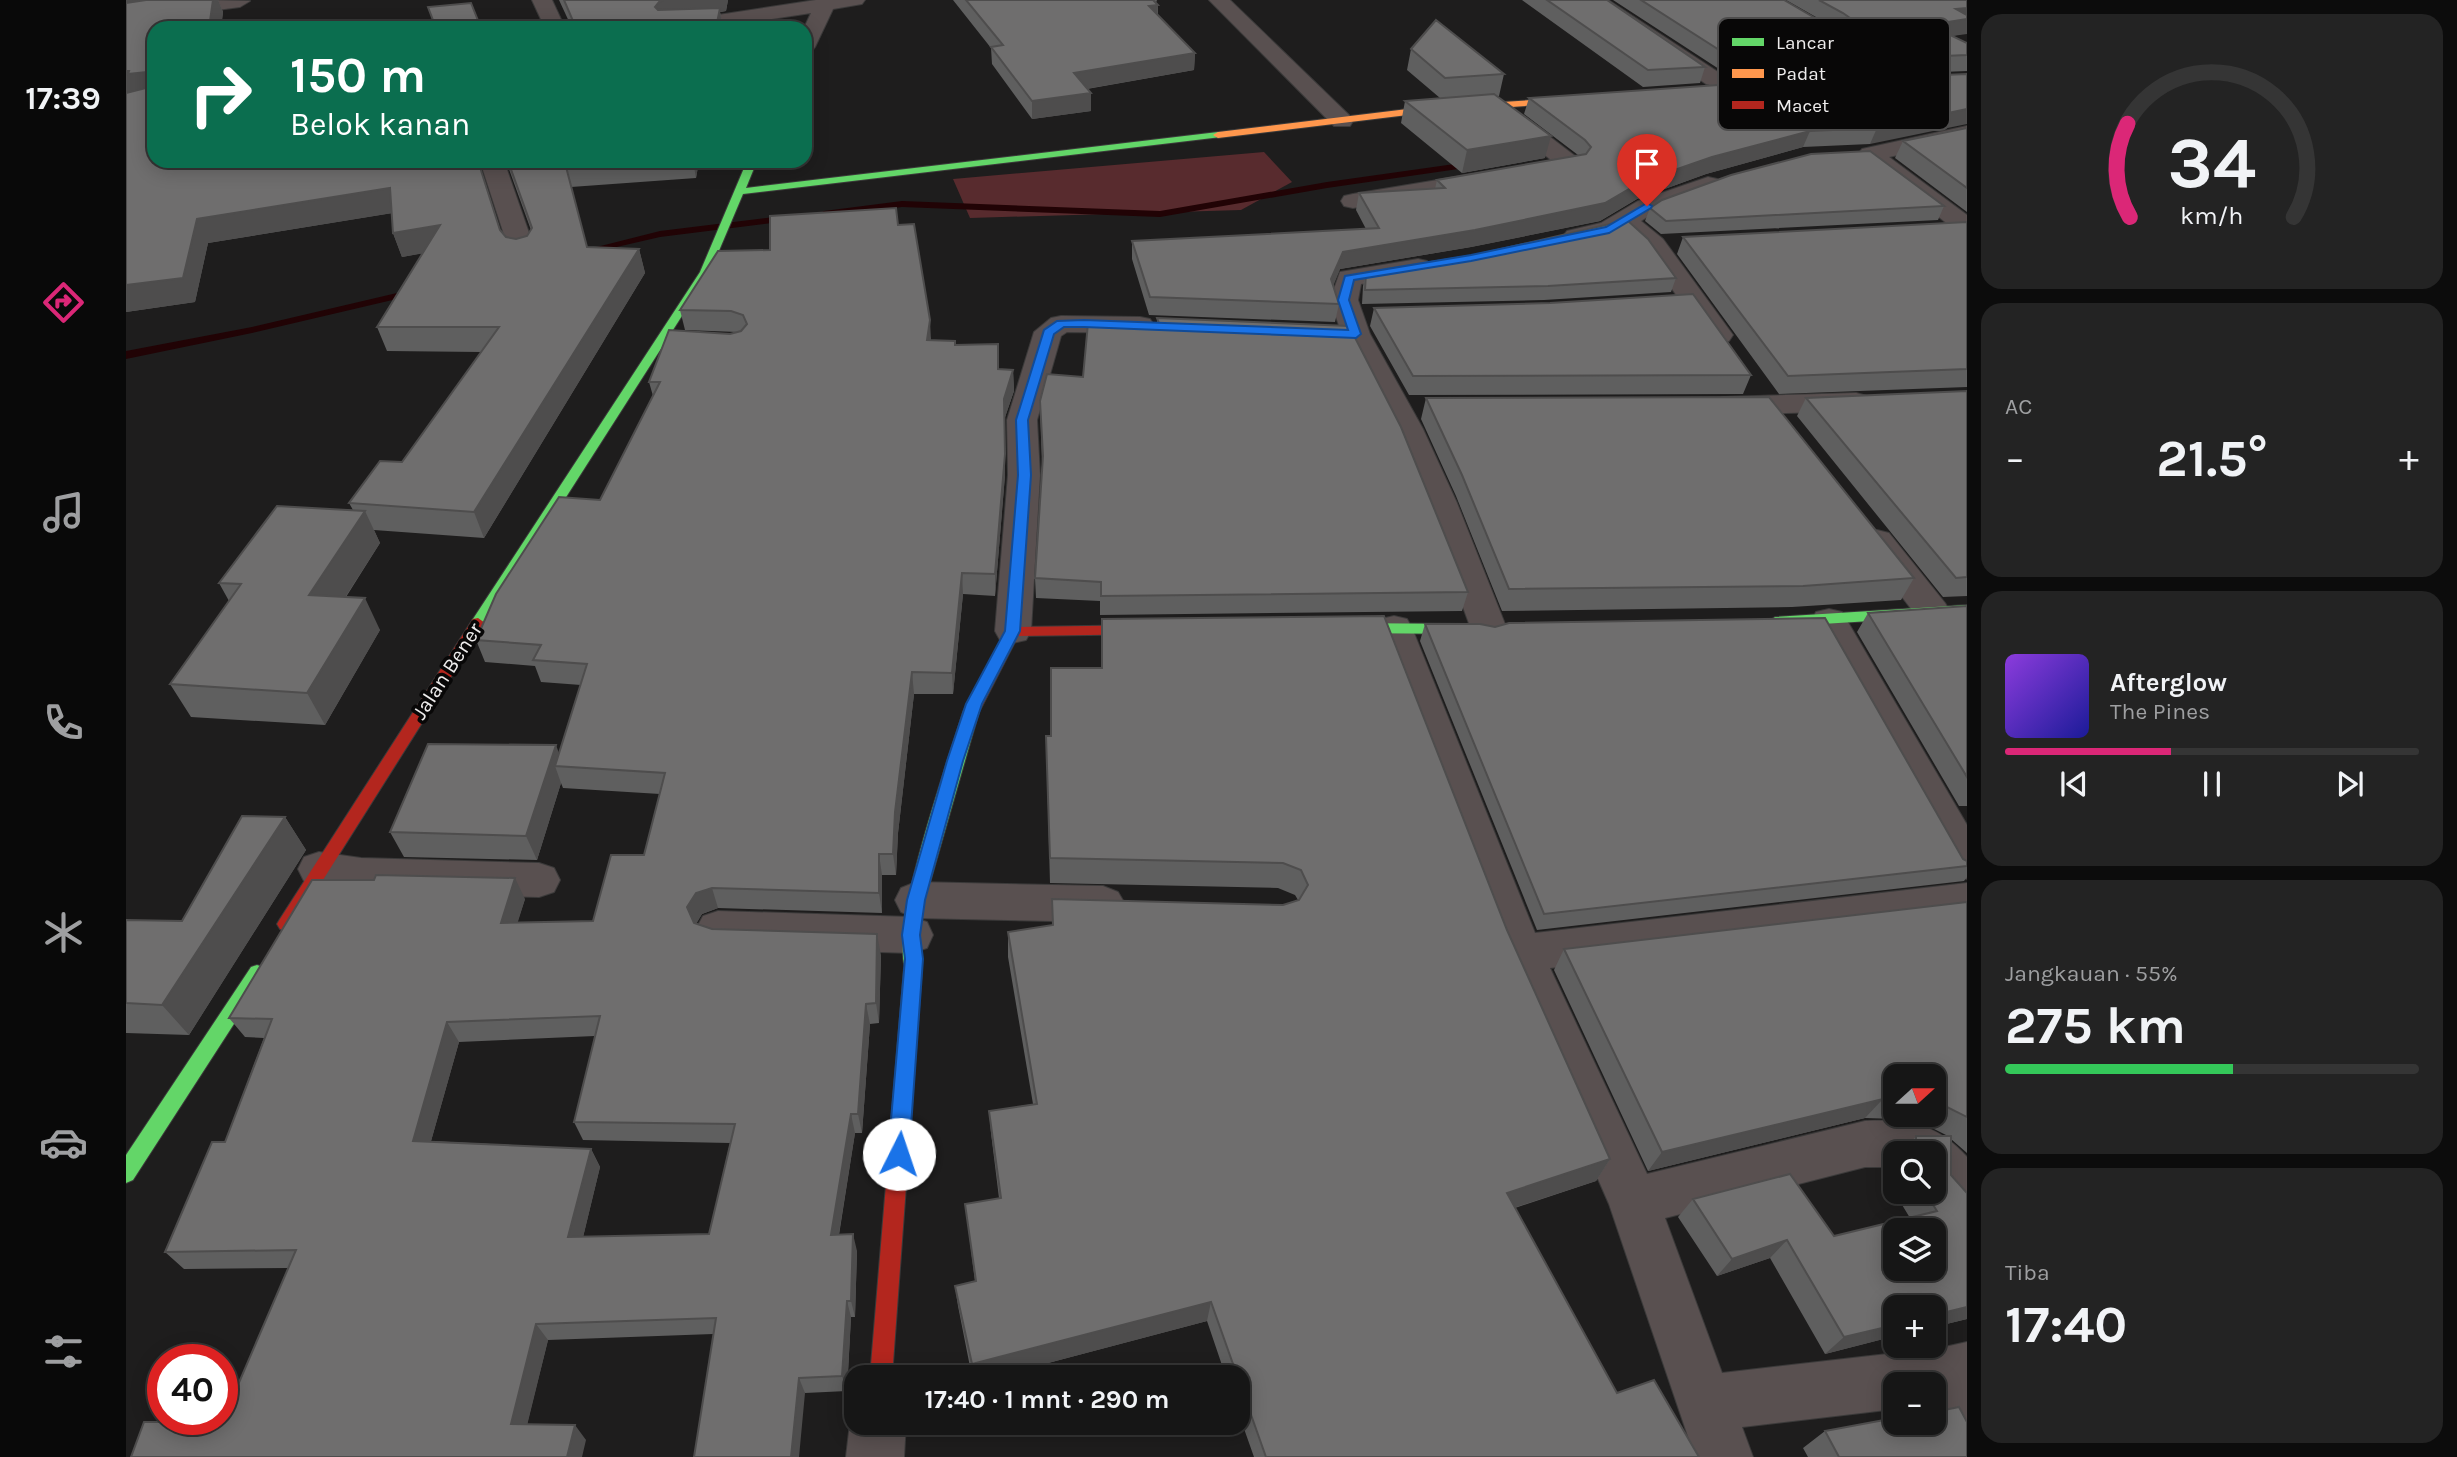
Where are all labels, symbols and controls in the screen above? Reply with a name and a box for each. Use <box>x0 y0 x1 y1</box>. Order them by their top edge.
legend <box>1718 18 1950 130</box>
text: Lancar <box>1776 32 1834 54</box>
text: 150 m <box>290 47 426 104</box>
icon: right <box>175 49 266 140</box>
text: Padat <box>1776 63 1826 85</box>
text: 17:39 <box>25 80 101 117</box>
text: Macet <box>1776 95 1829 117</box>
text: Belok kanan <box>290 106 470 143</box>
text: 34 <box>2168 121 2256 206</box>
pin <box>1617 134 1677 206</box>
icon: arrive <box>1628 145 1666 183</box>
text: km/h <box>2180 201 2244 230</box>
icon: directions <box>39 278 88 327</box>
text: AC <box>2005 393 2032 420</box>
text: 21.5° <box>2156 428 2268 489</box>
text: − <box>2005 436 2025 481</box>
text: + <box>2399 436 2419 481</box>
icon: music <box>39 488 88 537</box>
street label: Jalan Bener <box>407 618 487 724</box>
text: Afterglow <box>2110 667 2227 698</box>
icon: phone <box>39 698 88 747</box>
text: The Pines <box>2110 698 2210 725</box>
icon: previous <box>2055 765 2093 803</box>
icon: pause <box>2193 765 2231 803</box>
icon: next <box>2331 765 2369 803</box>
icon: climate <box>39 908 88 957</box>
text: Jangkauan · 55% <box>2005 960 2178 987</box>
text: 275 km <box>2005 995 2186 1056</box>
north arrow <box>1883 1064 1946 1127</box>
map controls <box>1883 1064 1946 1435</box>
position arrow <box>862 1117 936 1191</box>
icon: car <box>39 1118 88 1167</box>
button: search <box>1883 1141 1946 1204</box>
button: layers <box>1883 1218 1946 1281</box>
text: Tiba <box>2005 1259 2050 1286</box>
text: 17:40 <box>2005 1294 2127 1355</box>
button: + <box>1883 1295 1946 1358</box>
icon: filters <box>39 1327 88 1376</box>
speed limit sign: 40 <box>147 1344 238 1435</box>
button: − <box>1883 1372 1946 1435</box>
text: 17:40 · 1 mnt · 290 m <box>925 1384 1169 1415</box>

